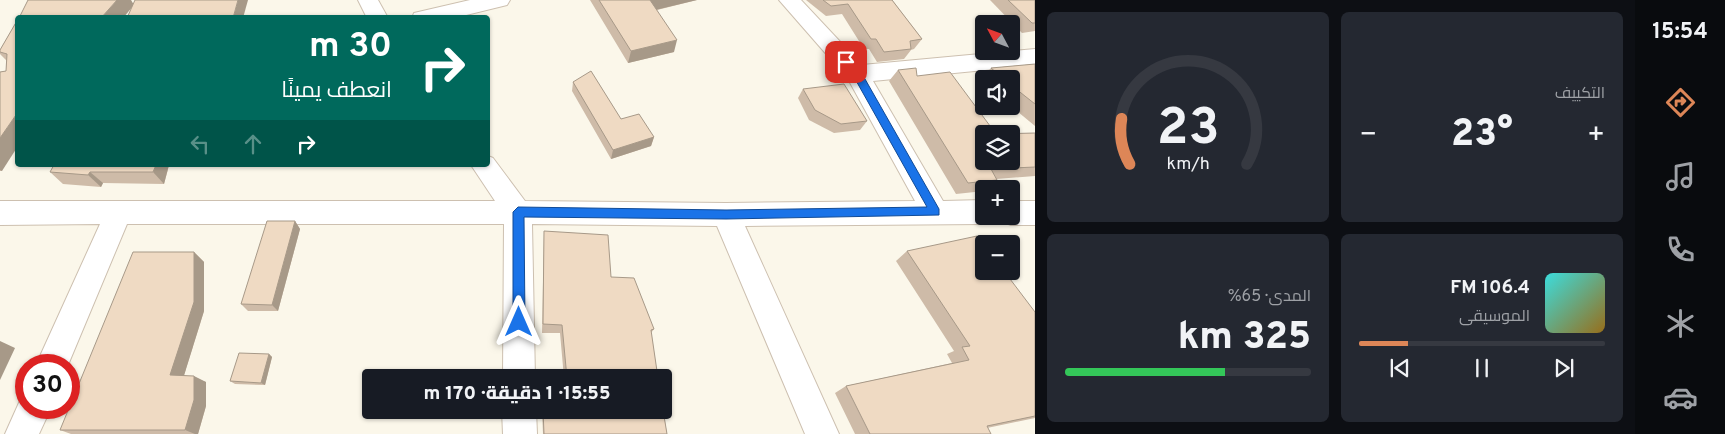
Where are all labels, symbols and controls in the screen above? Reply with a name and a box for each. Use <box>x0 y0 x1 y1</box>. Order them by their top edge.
north arrow <box>975 15 1020 60</box>
map controls <box>975 15 1020 280</box>
text: 15:54 <box>1652 19 1708 46</box>
text: 30 m <box>309 25 392 69</box>
icon: right <box>410 35 475 100</box>
pin <box>825 41 867 83</box>
icon: arrive <box>832 48 860 76</box>
button: sound <box>975 70 1020 115</box>
text: انعطف يمينًا <box>281 78 392 105</box>
text: التكييف <box>1555 84 1605 104</box>
icon: directions <box>1663 85 1698 120</box>
text: 23 <box>1157 97 1219 163</box>
text: 23° <box>1451 111 1513 160</box>
text: − <box>1359 118 1377 154</box>
text: + <box>1587 118 1605 154</box>
button: layers <box>975 125 1020 170</box>
icon: left <box>186 130 214 158</box>
icon: ahead <box>239 130 267 158</box>
icon: right <box>292 130 320 158</box>
text: km/h <box>1166 153 1210 176</box>
icon: music <box>1663 159 1698 194</box>
button: + <box>975 180 1020 225</box>
icon: phone <box>1663 232 1698 267</box>
button: − <box>975 235 1020 280</box>
text: 106.4 FM <box>1450 276 1530 300</box>
text: المدى · 65% <box>1228 287 1311 307</box>
position arrow <box>492 295 544 347</box>
icon: climate <box>1663 306 1698 341</box>
text: الموسيقى <box>1459 307 1530 327</box>
text: 325 km <box>1178 314 1311 363</box>
speed limit sign: 30 <box>15 354 80 419</box>
icon: previous <box>1386 354 1414 382</box>
icon: pause <box>1468 354 1496 382</box>
icon: next <box>1550 354 1578 382</box>
icon: car <box>1663 380 1698 415</box>
text: 15:55 · 1 دقيقة · 170 m <box>424 382 610 406</box>

